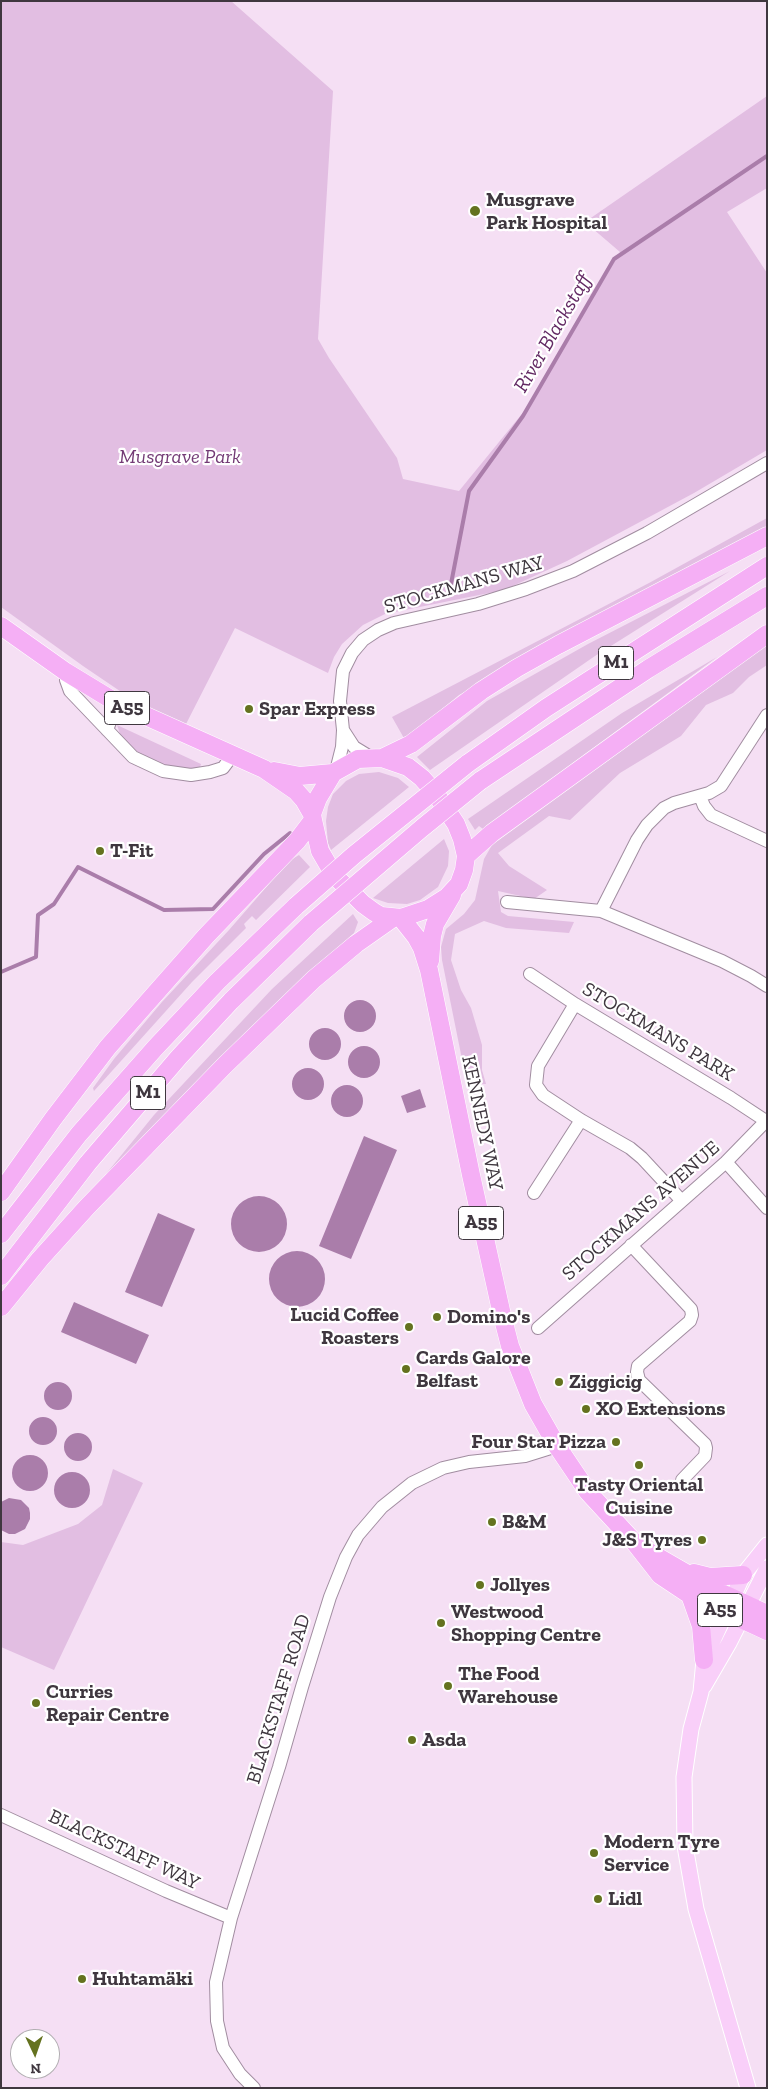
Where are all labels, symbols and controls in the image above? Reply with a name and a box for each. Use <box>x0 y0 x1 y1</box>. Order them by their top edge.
place label: Musgrave Park Hospital <box>486 188 607 235</box>
marker: Musgrave Park Hospital <box>468 204 482 218</box>
water label: River Blackstaff <box>509 269 597 397</box>
park label: Musgrave Park <box>119 445 241 469</box>
street label: STOCKMANS WAY <box>381 551 547 619</box>
road number: M1 <box>598 646 634 680</box>
road number: A55 <box>104 691 150 724</box>
place label: Spar Express <box>259 697 375 721</box>
marker: Spar Express <box>243 703 255 715</box>
place label: T-Fit <box>110 839 153 863</box>
marker: T-Fit <box>94 845 106 857</box>
street label: STOCKMANS PARK <box>578 977 738 1087</box>
street label: KENNEDY WAY <box>456 1053 508 1193</box>
road number: M1 <box>130 1076 166 1110</box>
street label: STOCKMANS AVENUE <box>557 1136 725 1286</box>
road number: A55 <box>458 1206 504 1240</box>
place label: Lucid Coffee Roasters <box>290 1303 399 1350</box>
place label: Domino's <box>447 1305 530 1329</box>
marker: Domino's <box>431 1311 443 1323</box>
marker: Lucid Coffee Roasters <box>403 1321 415 1333</box>
place label: Cards Galore Belfast <box>416 1346 531 1393</box>
marker: Cards Galore Belfast <box>400 1363 412 1375</box>
place label: Ziggicig <box>569 1370 642 1394</box>
marker: Ziggicig <box>553 1376 565 1388</box>
place label: XO Extensions <box>596 1397 725 1421</box>
marker: XO Extensions <box>580 1403 592 1415</box>
place label: Four Star Pizza <box>471 1430 606 1454</box>
marker: Four Star Pizza <box>610 1436 622 1448</box>
marker: Tasty Oriental Cuisine <box>633 1459 645 1471</box>
place label: Tasty Oriental Cuisine <box>575 1473 703 1520</box>
place label: B&M <box>502 1510 546 1534</box>
marker: B&M <box>486 1516 498 1528</box>
place label: J&S Tyres <box>602 1528 692 1552</box>
marker: J&S Tyres <box>696 1534 708 1546</box>
place label: Jollyes <box>490 1573 550 1597</box>
marker: Jollyes <box>474 1579 486 1591</box>
road number: A55 <box>698 1594 742 1626</box>
place label: Westwood Shopping Centre <box>451 1600 601 1647</box>
street label: BLACKSTAFF ROAD <box>242 1611 316 1787</box>
marker: Westwood Shopping Centre <box>435 1617 447 1629</box>
place label: The Food Warehouse <box>458 1662 558 1709</box>
place label: Curries Repair Centre <box>46 1680 169 1727</box>
marker: The Food Warehouse <box>442 1680 454 1692</box>
marker: Curries Repair Centre <box>30 1697 42 1709</box>
place label: Asda <box>422 1728 466 1752</box>
marker: Asda <box>406 1734 418 1746</box>
street label: BLACKSTAFF WAY <box>45 1804 203 1896</box>
place label: Modern Tyre Service <box>604 1830 720 1877</box>
marker: Modern Tyre Service <box>588 1847 600 1859</box>
place label: Lidl <box>608 1887 642 1911</box>
marker: Lidl <box>592 1893 604 1905</box>
place label: Huhtamäki <box>92 1967 193 1991</box>
marker: Huhtamäki <box>76 1973 88 1985</box>
north arrow <box>10 2029 60 2079</box>
text: N <box>30 2060 42 2077</box>

